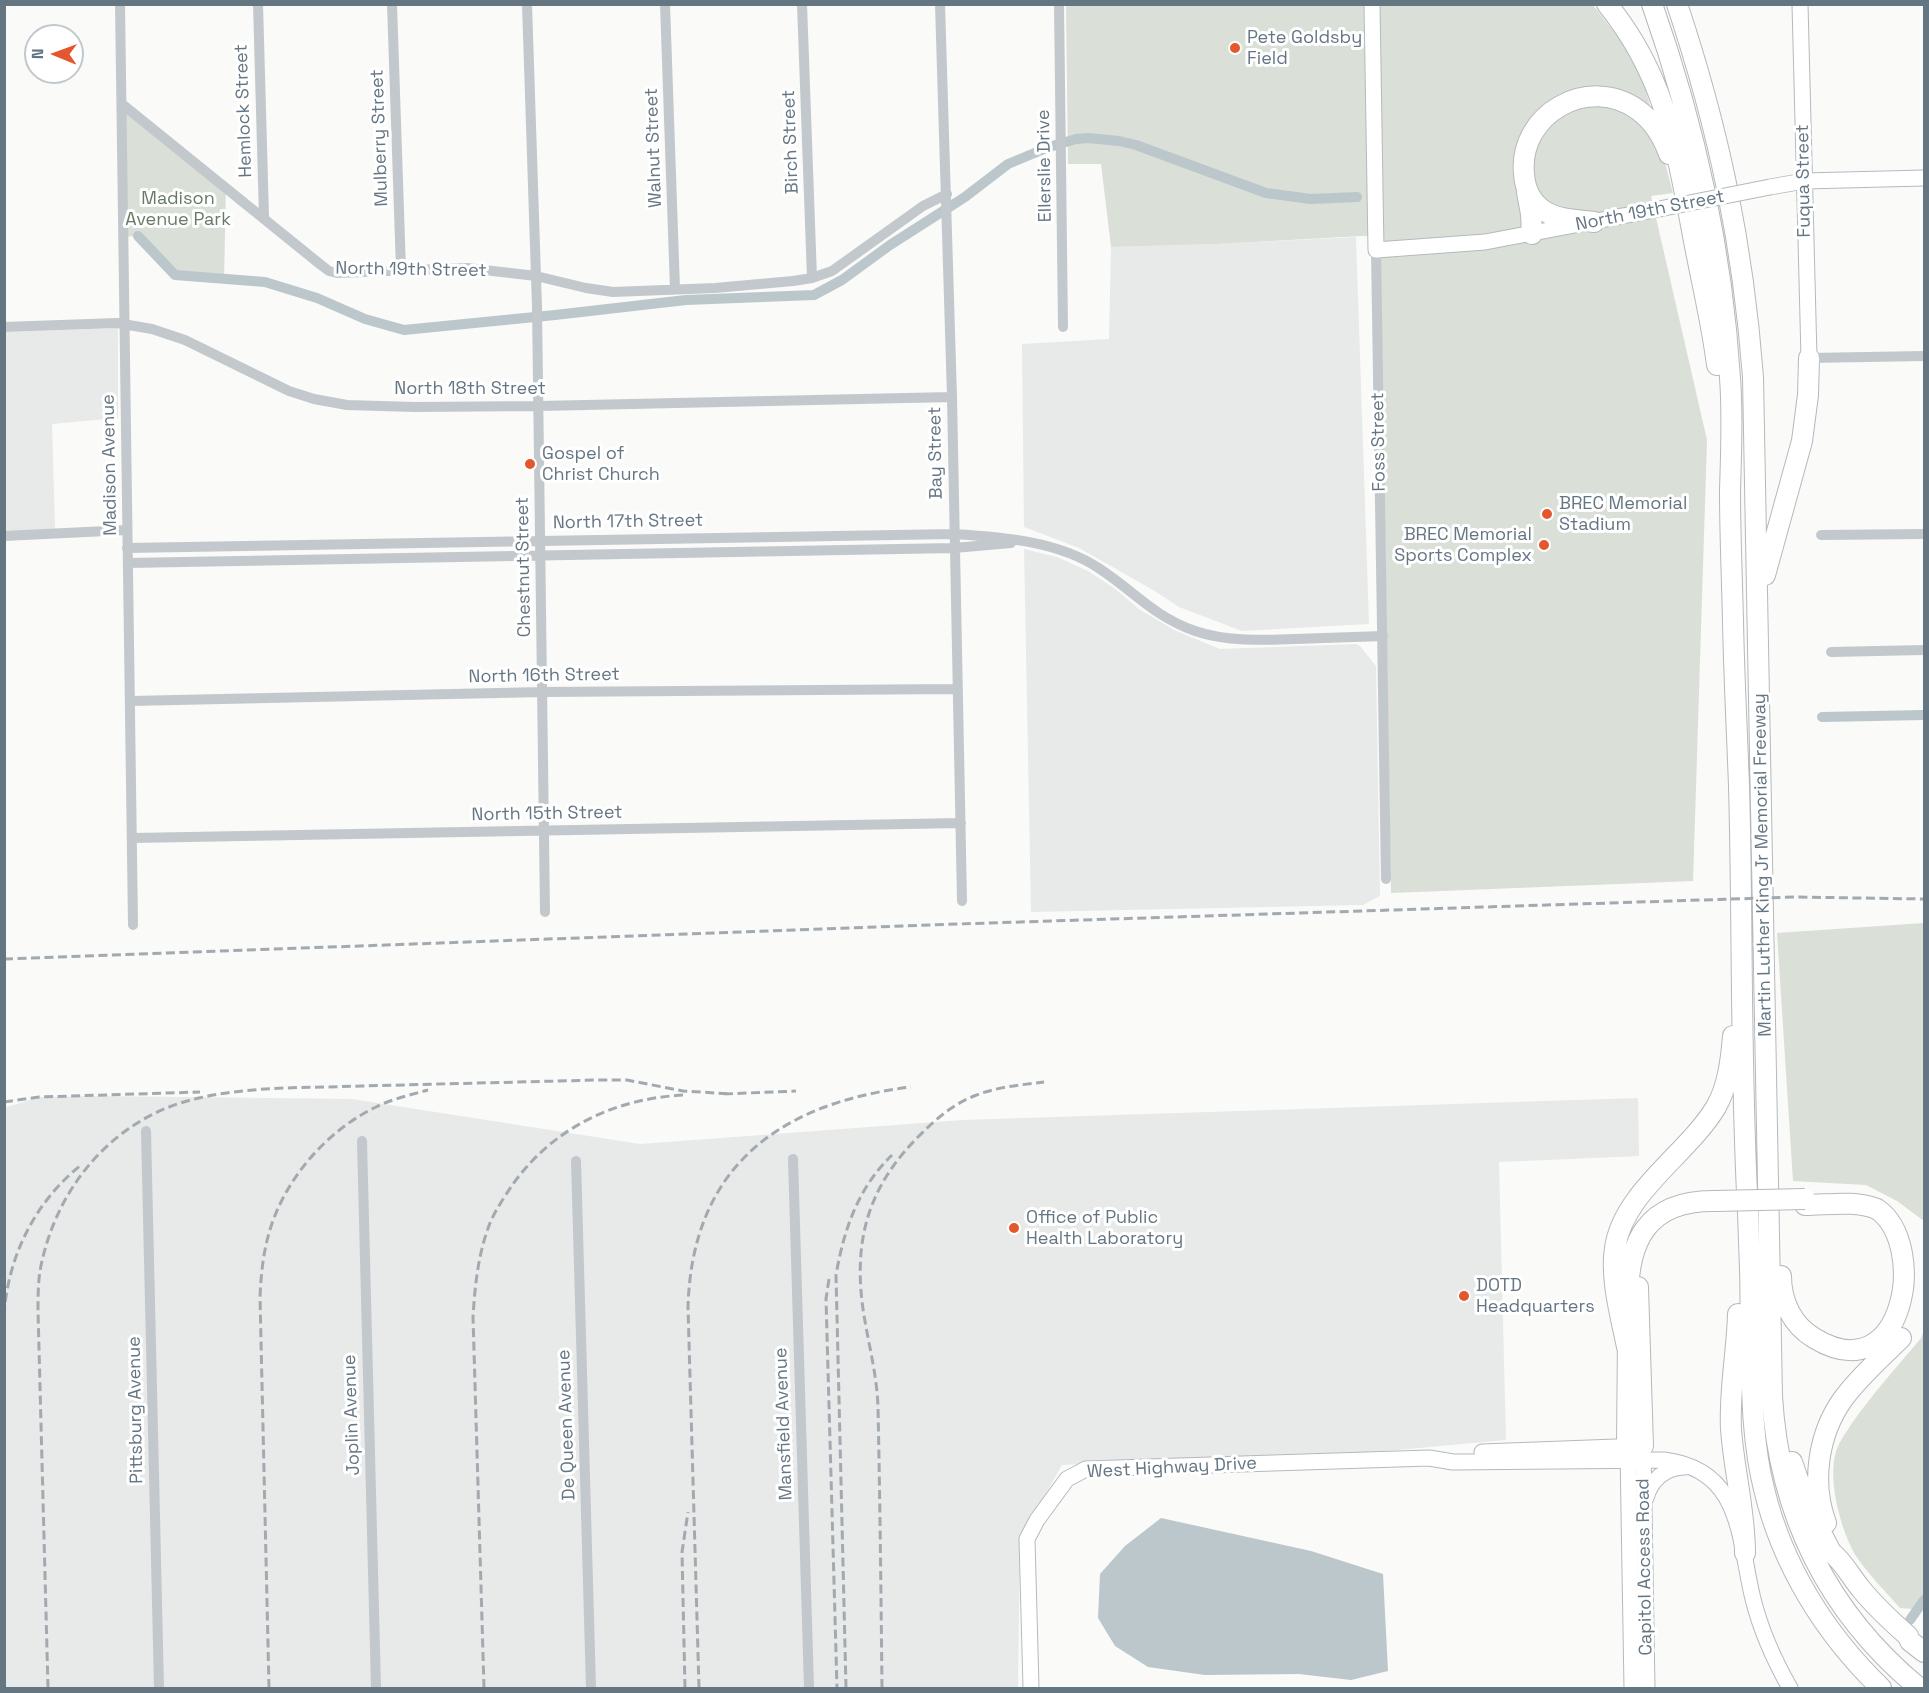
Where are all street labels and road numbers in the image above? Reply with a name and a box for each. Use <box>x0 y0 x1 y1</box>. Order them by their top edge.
street label: Hemlock Street <box>231 44 257 178</box>
street label: Mulberry Street <box>367 69 393 207</box>
street label: Walnut Street <box>641 88 667 208</box>
street label: Birch Street <box>778 90 804 194</box>
street label: Ellerslie Drive <box>1033 109 1057 223</box>
street label: Fuqua Street <box>1792 124 1816 238</box>
street label: North 19th Street <box>1574 186 1726 236</box>
street label: North 19th Street <box>335 258 487 282</box>
street label: North 18th Street <box>394 378 546 400</box>
street label: Foss Street <box>1367 392 1391 492</box>
street label: Madison Avenue <box>98 394 122 536</box>
street label: Bay Street <box>924 406 948 500</box>
street label: Chestnut Street <box>512 497 536 637</box>
street label: North 17th Street <box>553 510 703 534</box>
street label: North 16th Street <box>468 664 620 688</box>
street label: Martin Luther King Jr Memorial Freeway <box>1749 693 1777 1037</box>
street label: North 15th Street <box>471 802 623 826</box>
street label: Pittsburg Avenue <box>124 1336 148 1484</box>
street label: Mansfield Avenue <box>771 1347 797 1501</box>
street label: De Queen Avenue <box>554 1349 580 1501</box>
street label: Joplin Avenue <box>339 1354 365 1476</box>
street label: West Highway Drive <box>1086 1453 1258 1483</box>
street label: Capitol Access Road <box>1633 1478 1657 1656</box>

